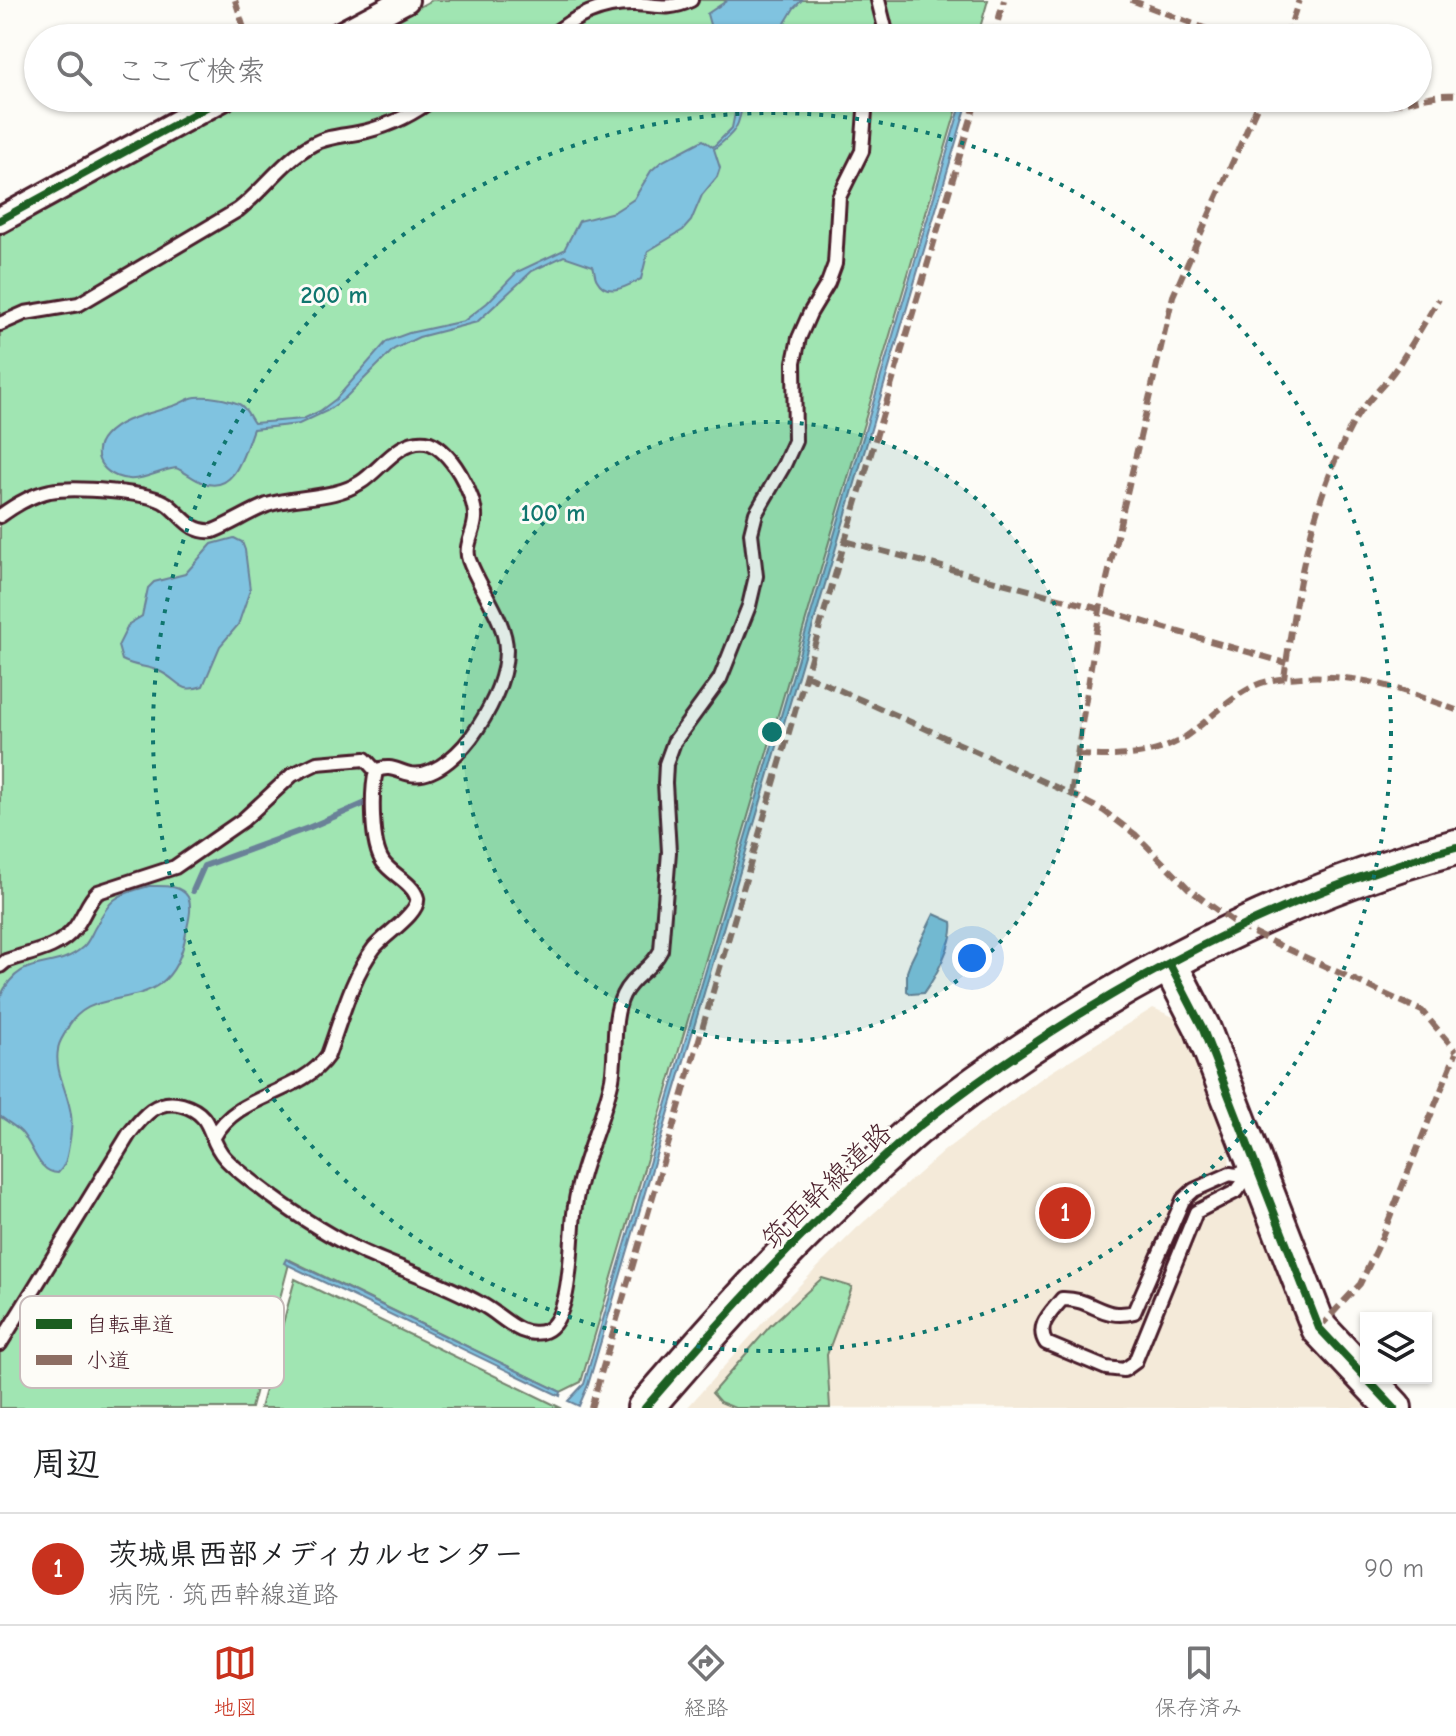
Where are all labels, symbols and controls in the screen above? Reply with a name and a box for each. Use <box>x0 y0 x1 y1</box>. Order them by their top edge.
search box <box>24 24 1432 112</box>
icon: search <box>52 46 96 90</box>
text: ここで検索 <box>116 54 266 89</box>
text: 200 m <box>300 281 368 309</box>
text: 100 m <box>521 499 585 527</box>
centre of rings <box>758 718 786 746</box>
your location <box>952 938 992 978</box>
street label: 筑西幹線道路 <box>755 1116 898 1256</box>
pin: 1 <box>1039 1183 1091 1243</box>
legend <box>20 1296 284 1388</box>
text: 自転車道 <box>86 1312 174 1338</box>
map controls <box>1360 1312 1432 1384</box>
button: layers <box>1360 1312 1432 1384</box>
text: 小道 <box>86 1348 130 1374</box>
text: 周辺 <box>32 1444 100 1484</box>
text: 茨城県西部メディカルセンター <box>108 1537 524 1572</box>
text: 1 <box>53 1554 63 1584</box>
text: 90 m <box>1364 1554 1424 1584</box>
text: 病院 · 筑西幹線道路 <box>108 1580 338 1610</box>
tab: 地図 <box>213 1641 257 1721</box>
tab: 経路 <box>684 1641 728 1721</box>
tab: 保存済み <box>1155 1641 1243 1721</box>

